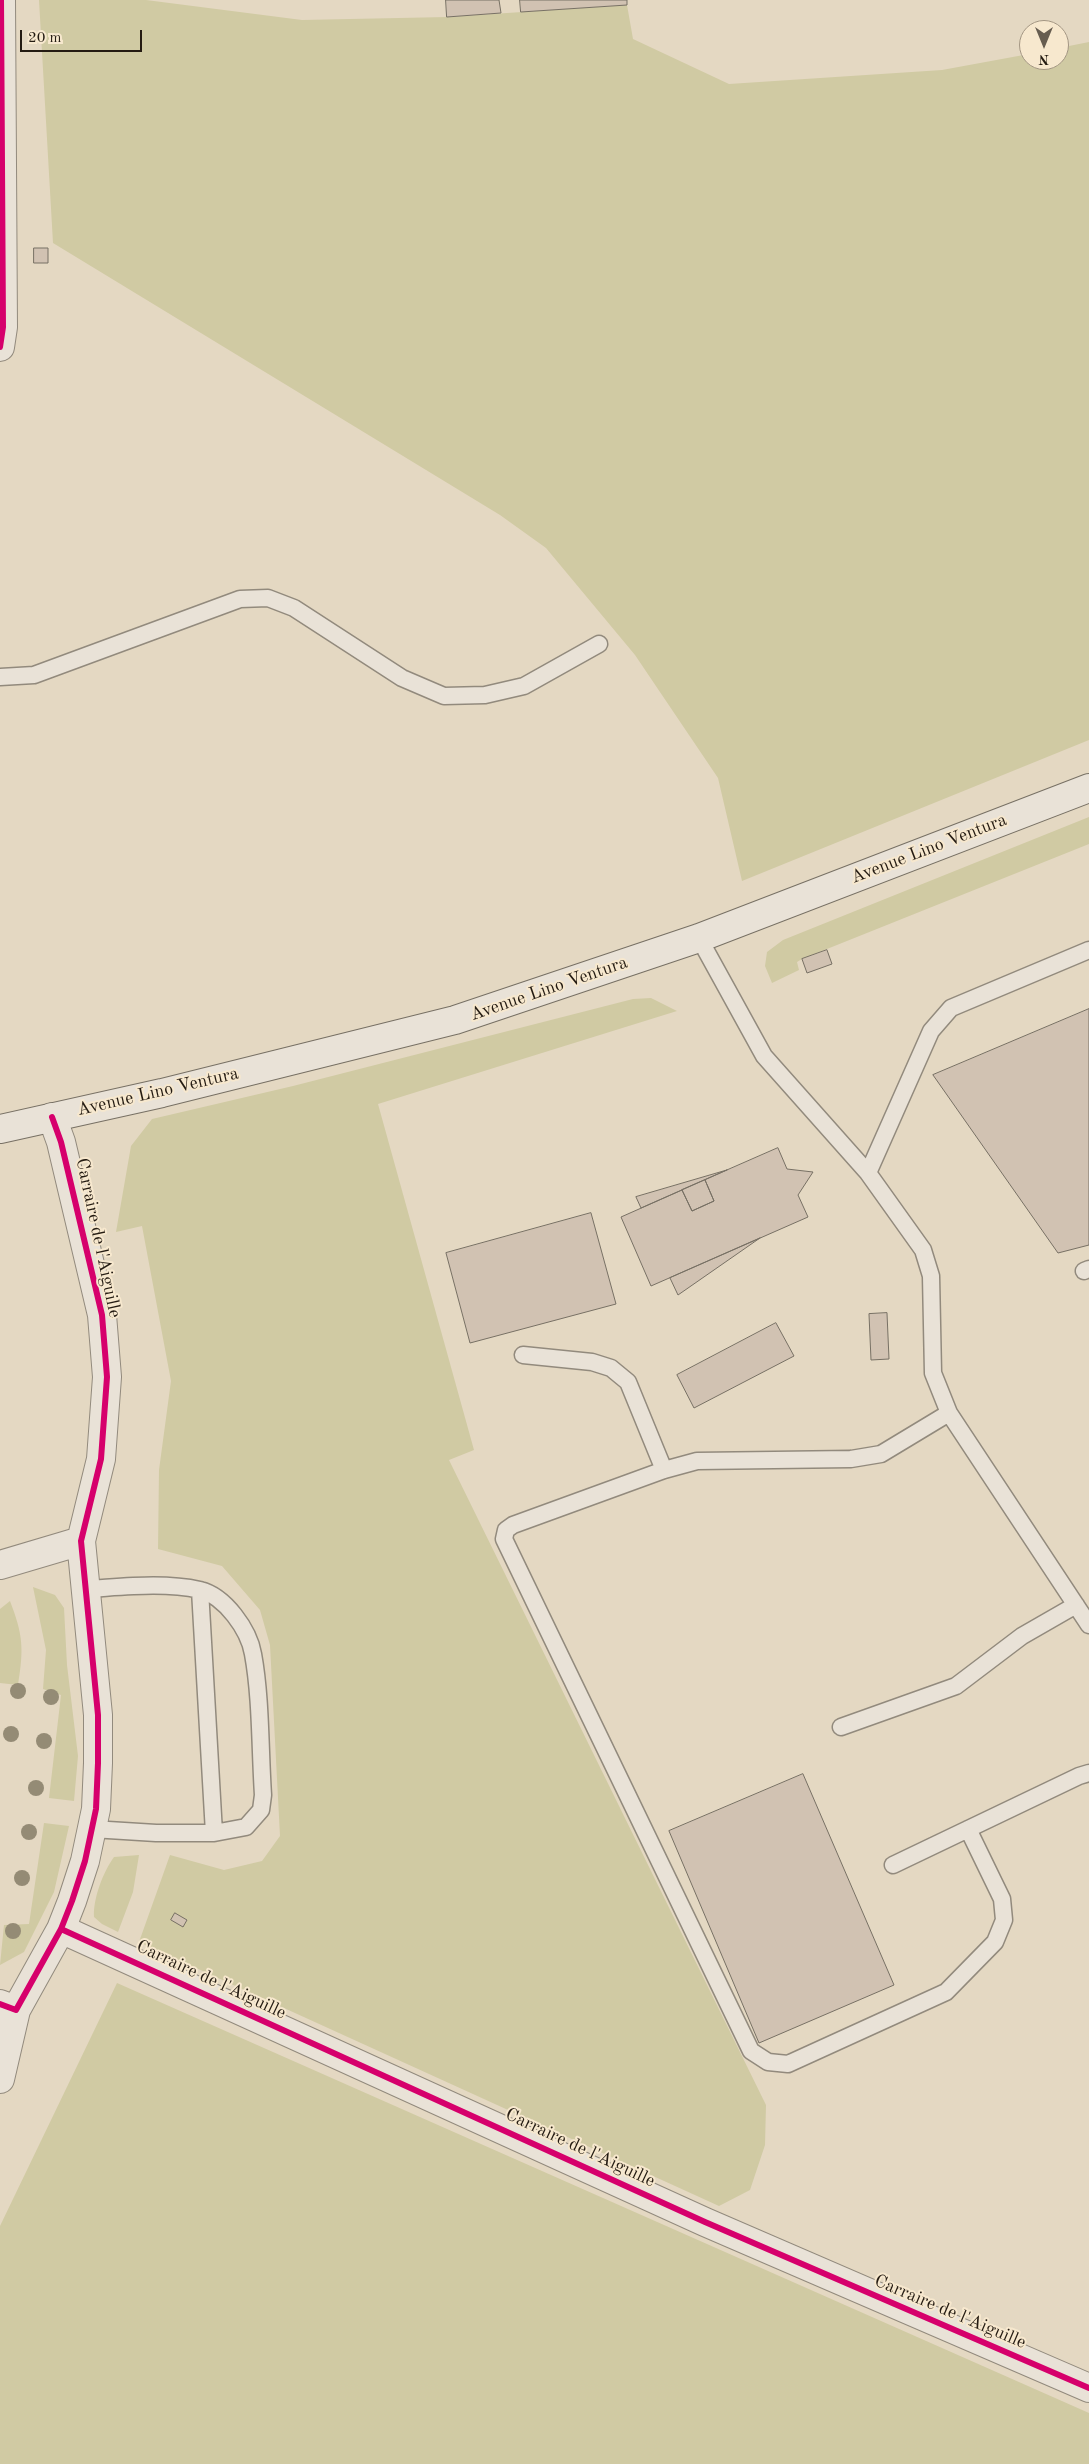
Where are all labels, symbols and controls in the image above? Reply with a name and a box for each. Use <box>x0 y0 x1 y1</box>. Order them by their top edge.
scale bar <box>22 20 145 52</box>
north arrow <box>1019 20 1069 70</box>
text: 20 m <box>28 31 62 46</box>
text: N <box>1039 52 1049 66</box>
street label: Avenue Lino Ventura <box>848 809 1010 889</box>
street label: Avenue Lino Ventura <box>467 952 631 1026</box>
street label: Avenue Lino Ventura <box>75 1063 241 1121</box>
street label: Carraire de l'Aiguille <box>71 1156 125 1320</box>
street label: Carraire de l'Aiguille <box>133 1936 289 2024</box>
street label: Carraire de l'Aiguille <box>502 2104 658 2192</box>
street label: Carraire de l'Aiguille <box>871 2270 1029 2354</box>

